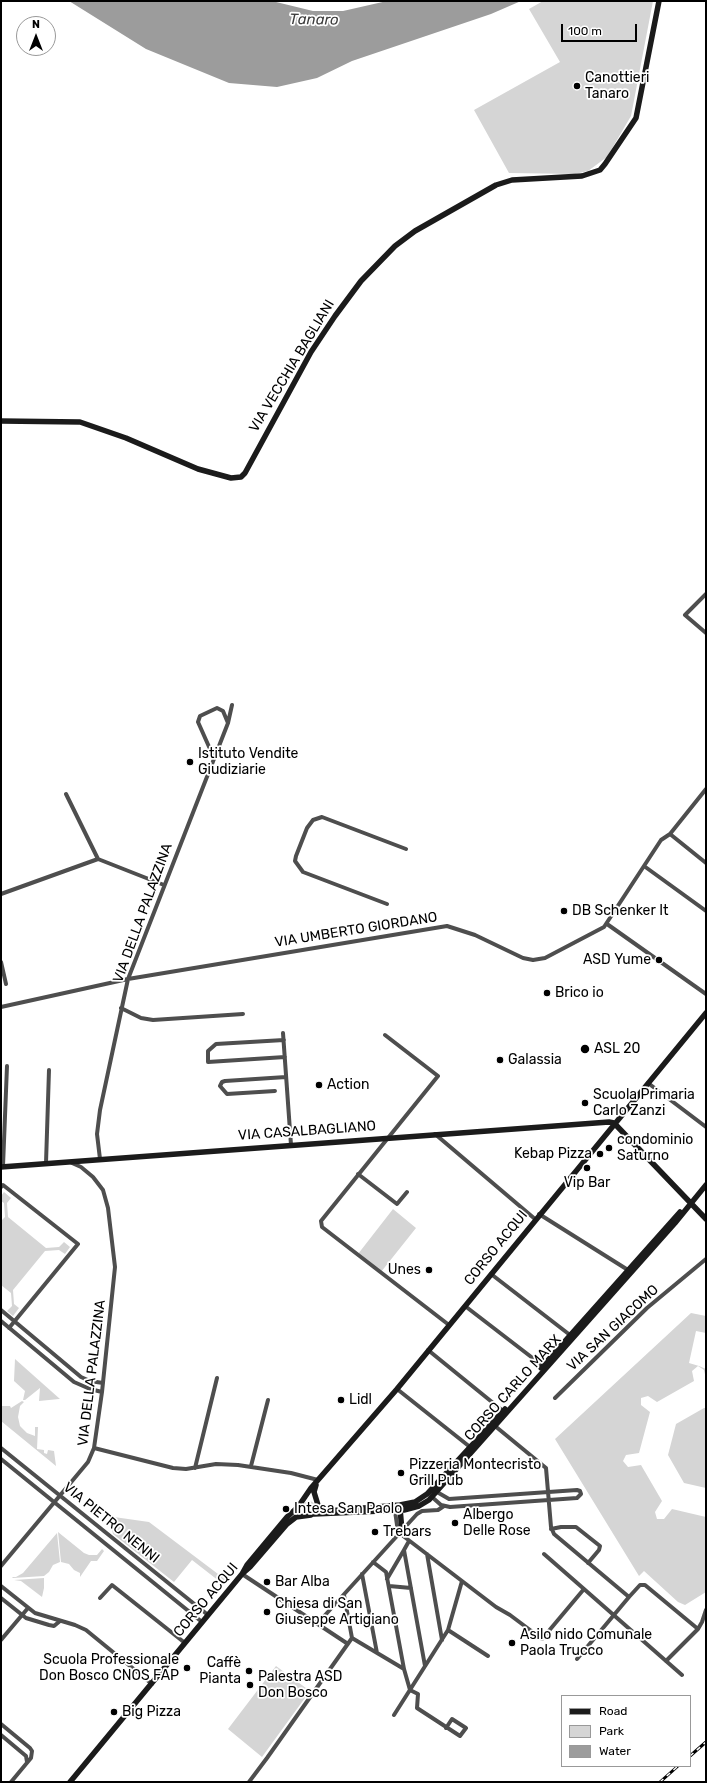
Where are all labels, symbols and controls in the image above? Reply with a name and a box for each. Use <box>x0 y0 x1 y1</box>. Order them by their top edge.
water label: Tanaro <box>289 11 339 29</box>
north arrow <box>16 16 56 56</box>
scale bar <box>563 16 639 42</box>
text: N <box>32 18 40 31</box>
text: 100 m <box>568 24 602 38</box>
place label: Canottieri Tanaro <box>585 70 649 102</box>
marker: Canottieri Tanaro <box>572 81 582 91</box>
street label: VIA VECCHIA BAGLIANI <box>246 297 338 435</box>
place label: Istituto Vendite Giudiziarie <box>198 746 298 778</box>
marker: Istituto Vendite Giudiziarie <box>185 757 195 767</box>
street label: VIA DELLA PALAZZINA <box>110 841 176 985</box>
place label: DB Schenker It <box>572 903 668 919</box>
marker: DB Schenker It <box>559 906 569 916</box>
street label: VIA UMBERTO GIORDANO <box>273 909 439 951</box>
place label: ASD Yume <box>583 952 651 968</box>
marker: ASD Yume <box>654 955 664 965</box>
place label: Brico io <box>555 985 604 1001</box>
marker: Brico io <box>542 988 552 998</box>
place label: ASL 20 <box>594 1041 640 1057</box>
marker: ASL 20 <box>579 1043 591 1055</box>
place label: Galassia <box>508 1052 562 1068</box>
marker: Galassia <box>495 1055 505 1065</box>
place label: Action <box>327 1077 369 1093</box>
marker: Action <box>314 1080 324 1090</box>
place label: Scuola Primaria Carlo Zanzi <box>593 1087 695 1120</box>
marker: Scuola Primaria Carlo Zanzi <box>580 1098 590 1108</box>
street label: VIA CASALBAGLIANO <box>237 1118 377 1144</box>
place label: condominio Saturno <box>617 1132 693 1164</box>
marker: condominio Saturno <box>604 1143 614 1153</box>
place label: Kebap Pizza <box>514 1146 592 1162</box>
marker: Kebap Pizza <box>595 1149 605 1159</box>
marker: Vip Bar <box>582 1163 592 1173</box>
place label: Vip Bar <box>564 1175 610 1191</box>
street label: CORSO ACQUI <box>461 1207 531 1289</box>
place label: Unes <box>388 1262 421 1278</box>
marker: Unes <box>424 1265 434 1275</box>
street label: VIA SAN GIACOMO <box>564 1281 662 1375</box>
street label: VIA DELLA PALAZZINA <box>75 1299 109 1447</box>
street label: CORSO CARLO MARX <box>461 1332 565 1444</box>
place label: Lidl <box>349 1392 372 1408</box>
marker: Lidl <box>336 1395 346 1405</box>
place label: Pizzeria Montecristo Grill Pub <box>409 1457 541 1490</box>
marker: Pizzeria Montecristo Grill Pub <box>396 1468 406 1478</box>
street label: VIA PIETRO NENNI <box>60 1479 162 1567</box>
place label: Intesa San Paolo <box>294 1501 402 1517</box>
marker: Intesa San Paolo <box>281 1504 291 1514</box>
place label: Albergo Delle Rose <box>463 1507 531 1540</box>
marker: Albergo Delle Rose <box>450 1518 460 1528</box>
place label: Trebars <box>383 1524 432 1540</box>
marker: Trebars <box>370 1527 380 1537</box>
street label: CORSO ACQUI <box>170 1560 242 1640</box>
place label: Bar Alba <box>275 1574 330 1590</box>
marker: Bar Alba <box>262 1577 272 1587</box>
place label: Chiesa di San Giuseppe Artigiano <box>275 1596 399 1628</box>
marker: Chiesa di San Giuseppe Artigiano <box>262 1607 272 1617</box>
place label: Asilo nido Comunale Paola Trucco <box>520 1627 652 1660</box>
marker: Asilo nido Comunale Paola Trucco <box>507 1638 517 1648</box>
place label: Scuola Professionale Don Bosco CNOS FAP <box>39 1652 179 1684</box>
place label: Caffè Pianta <box>199 1655 241 1688</box>
marker: Scuola Professionale Don Bosco CNOS FAP <box>182 1663 192 1673</box>
marker: Caffè Pianta <box>244 1666 254 1676</box>
place label: Palestra ASD Don Bosco <box>258 1669 342 1702</box>
marker: Palestra ASD Don Bosco <box>245 1680 255 1690</box>
legend <box>561 1695 691 1767</box>
place label: Big Pizza <box>122 1704 181 1720</box>
text: Road <box>599 1704 627 1718</box>
marker: Big Pizza <box>109 1707 119 1717</box>
text: Park <box>599 1724 624 1738</box>
text: Water <box>599 1744 631 1758</box>

